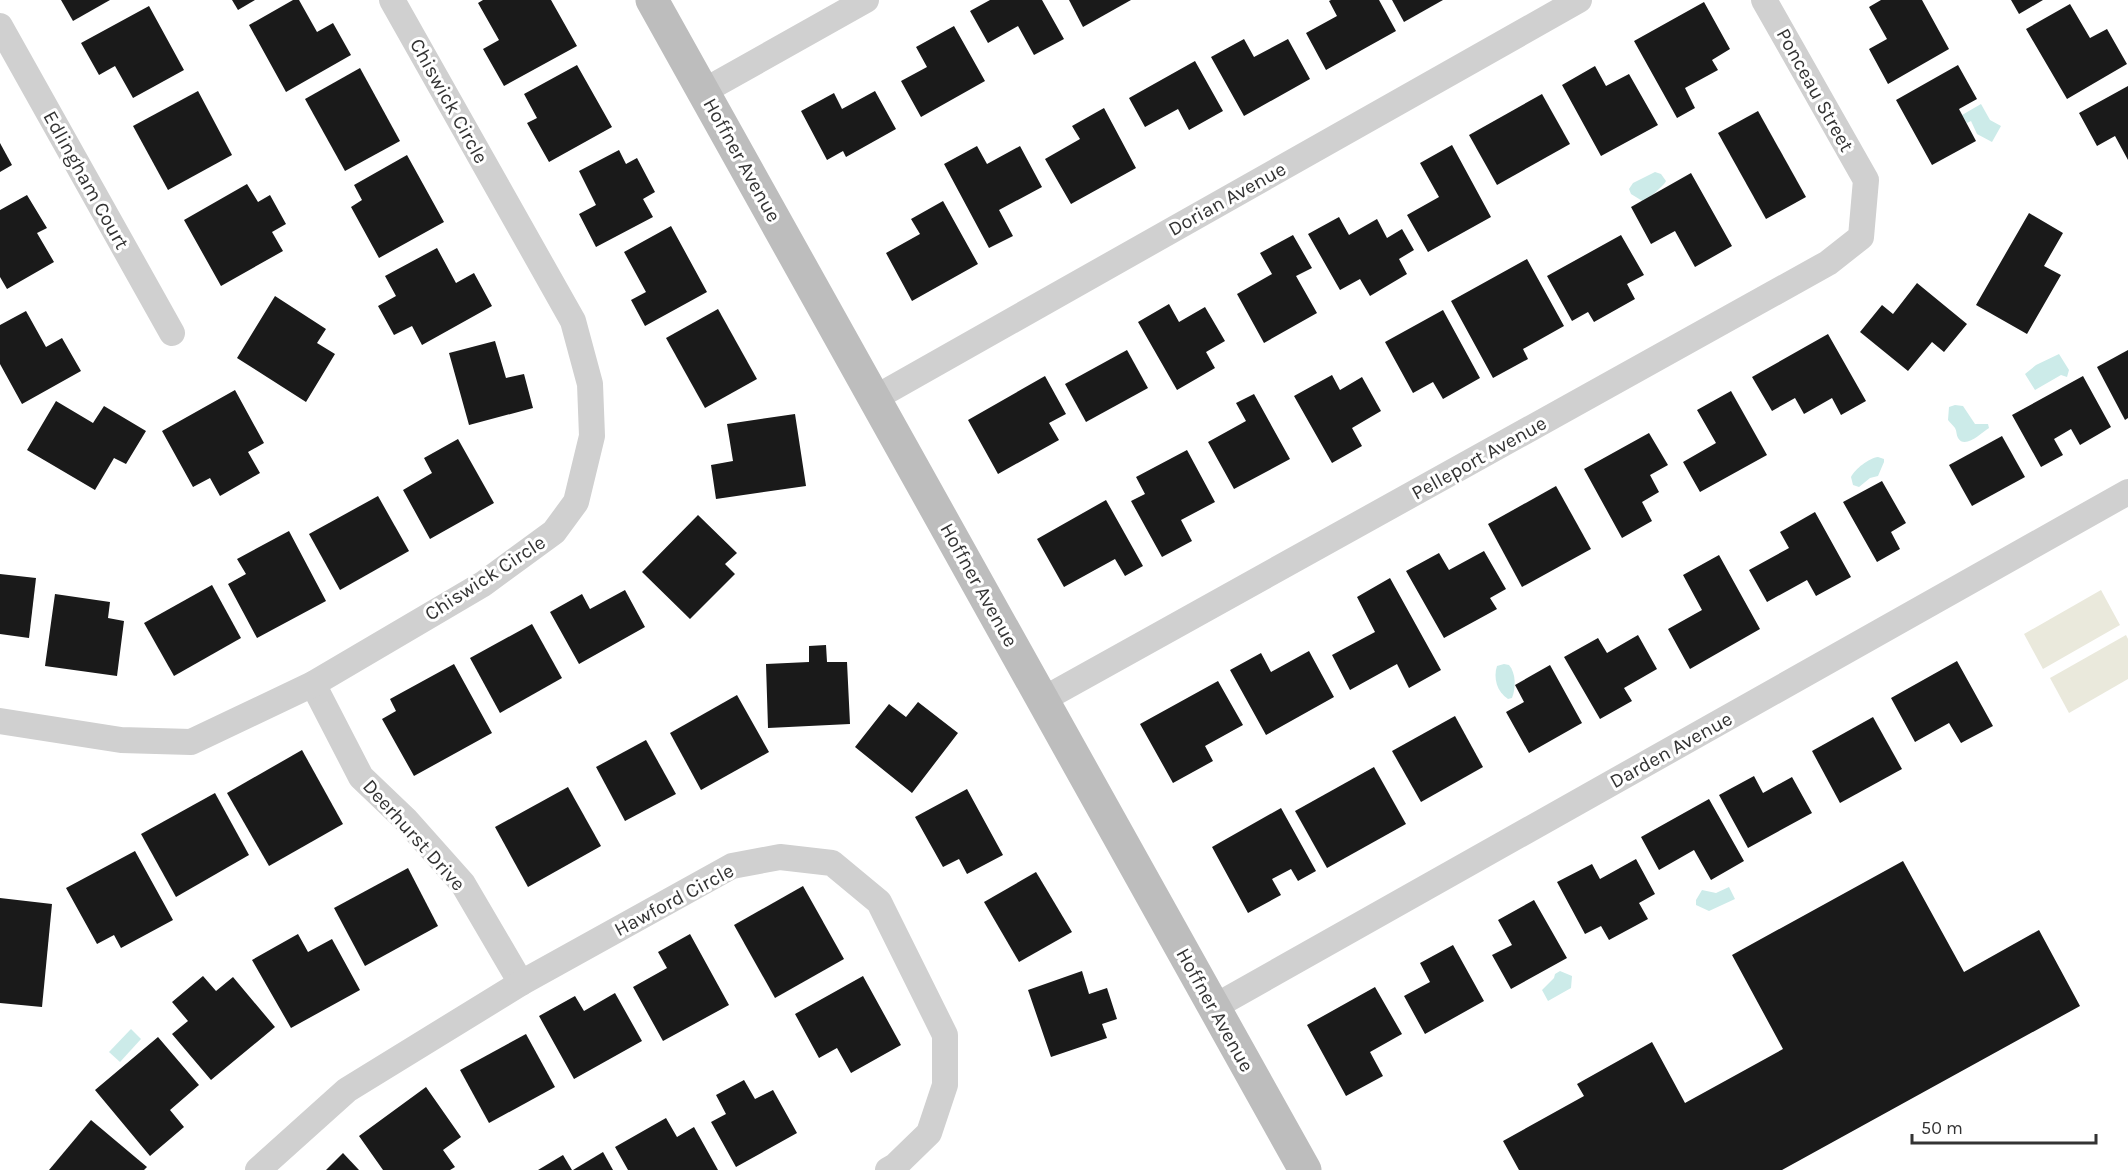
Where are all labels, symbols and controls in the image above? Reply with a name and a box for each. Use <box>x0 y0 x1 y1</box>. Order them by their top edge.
street label: Ponceau Street <box>1772 24 1859 156</box>
street label: Chiswick Circle <box>405 35 493 167</box>
street label: Hoffner Avenue <box>698 94 786 226</box>
street label: Edlingham Court <box>38 107 134 254</box>
street label: Dorian Avenue <box>1164 157 1290 241</box>
street label: Pelleport Avenue <box>1408 411 1550 505</box>
street label: Hoffner Avenue <box>935 519 1023 651</box>
street label: Chiswick Circle <box>420 530 550 626</box>
street label: Darden Avenue <box>1606 707 1736 793</box>
street label: Deerhurst Drive <box>358 775 470 895</box>
street label: Hawford Circle <box>610 859 738 941</box>
street label: Hoffner Avenue <box>1171 944 1259 1076</box>
scale bar <box>1912 1107 2096 1145</box>
text: 50 m <box>1921 1117 1963 1139</box>

